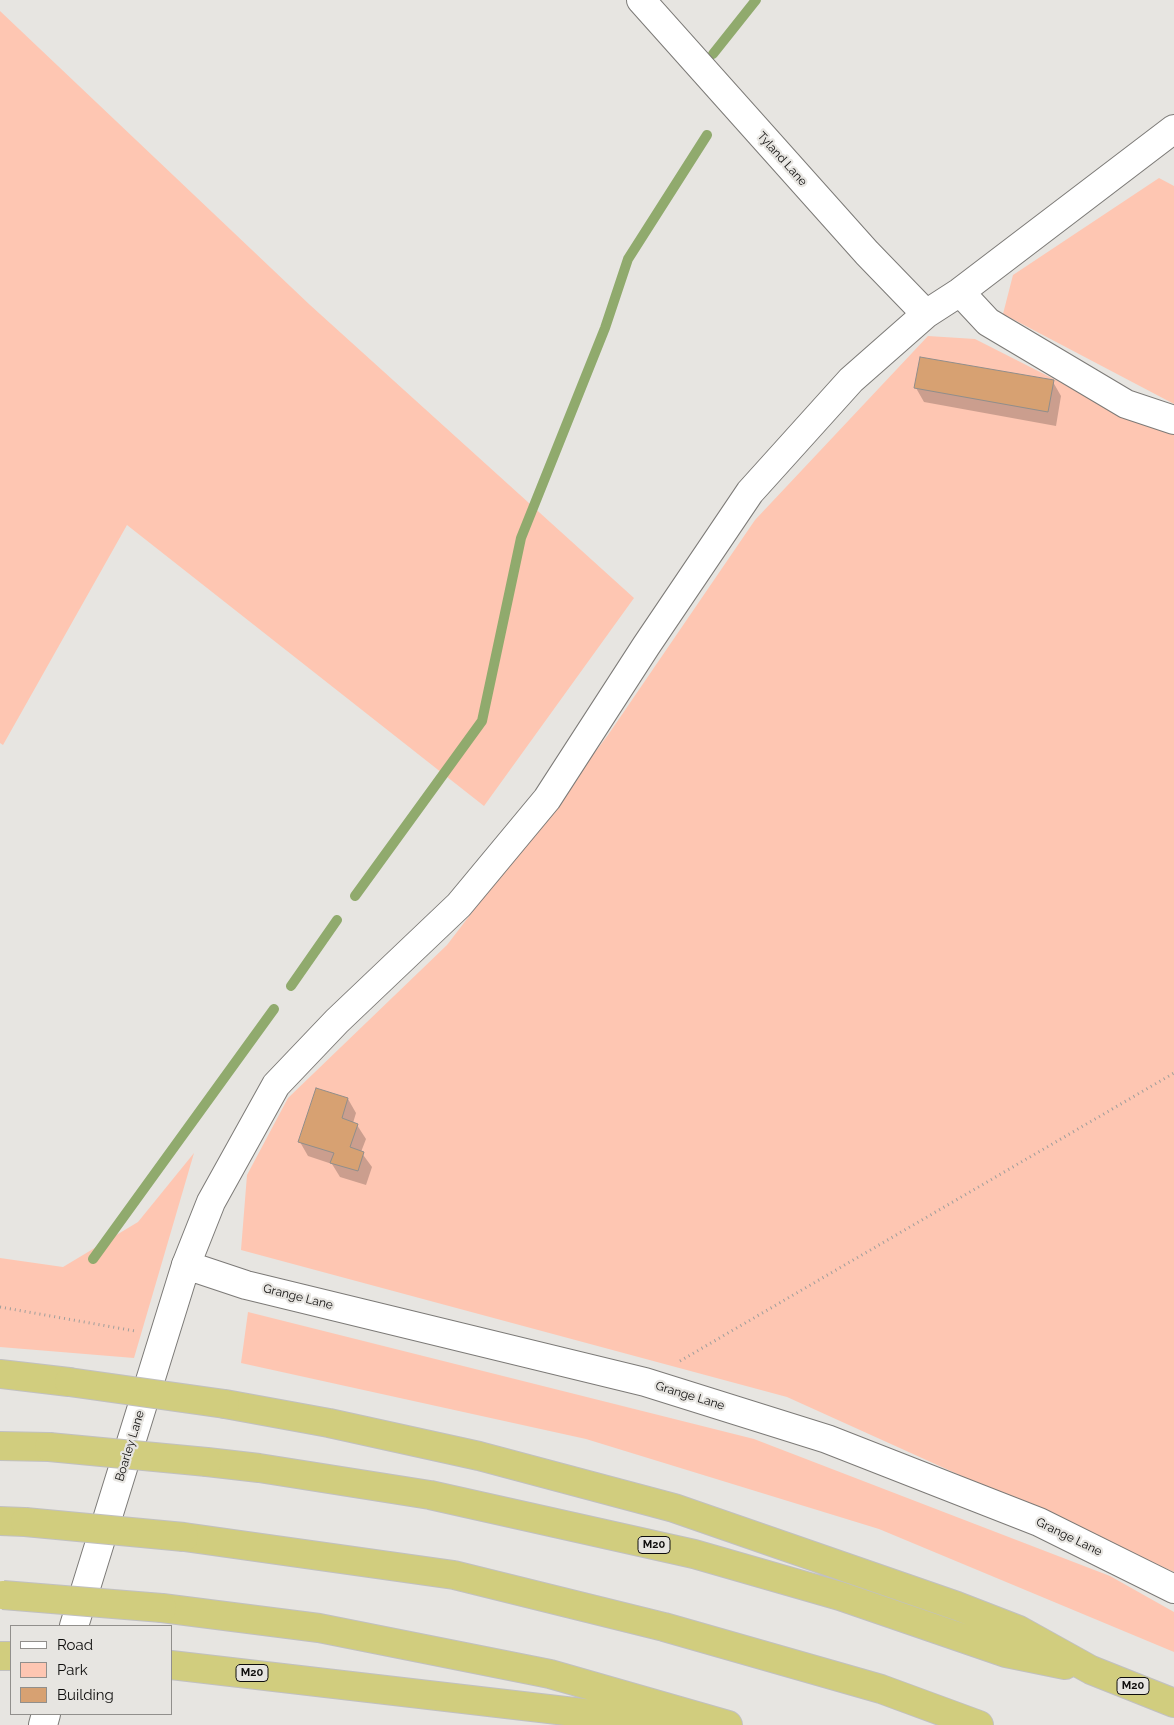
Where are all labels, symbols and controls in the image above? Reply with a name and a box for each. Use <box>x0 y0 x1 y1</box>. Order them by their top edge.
street label: Tyland Lane <box>754 129 810 189</box>
street label: Grange Lane <box>262 1281 334 1313</box>
street label: Grange Lane <box>654 1379 726 1413</box>
street label: Boarley Lane <box>112 1409 148 1483</box>
street label: Grange Lane <box>1034 1515 1104 1559</box>
road number: M20 <box>638 1536 670 1554</box>
legend <box>10 1625 172 1715</box>
text: Road <box>57 1636 93 1654</box>
text: Park <box>57 1661 88 1679</box>
road number: M20 <box>236 1665 268 1682</box>
road number: M20 <box>1117 1678 1149 1694</box>
text: Building <box>57 1686 114 1704</box>

